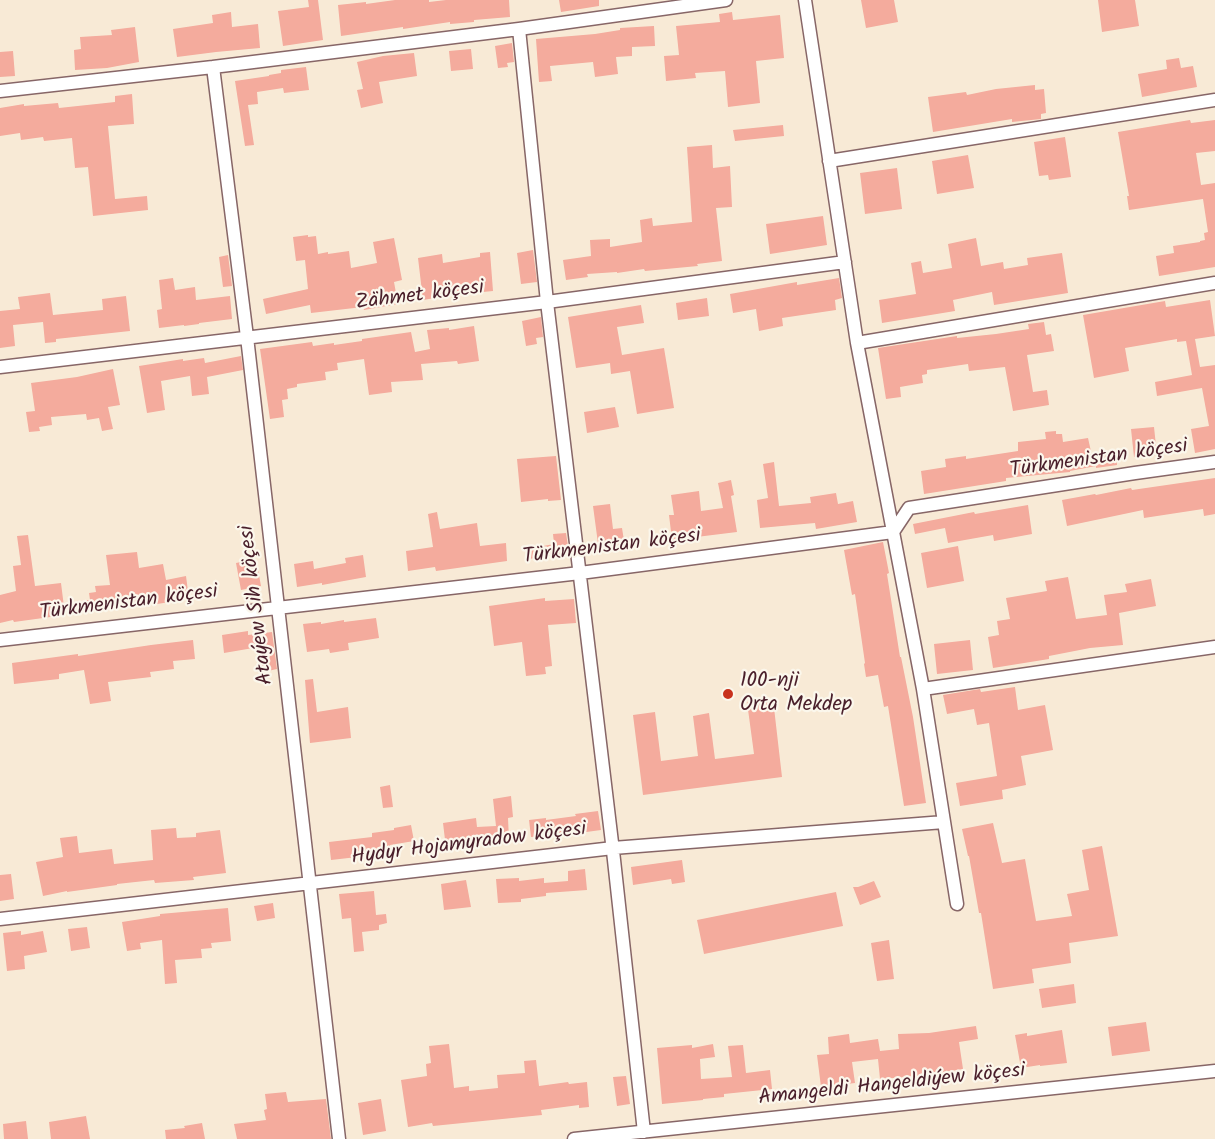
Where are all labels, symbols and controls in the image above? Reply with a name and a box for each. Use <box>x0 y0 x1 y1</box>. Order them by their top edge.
street label: Zähmet köçesi <box>354 277 486 317</box>
street label: Türkmenistan köçesi <box>1009 435 1189 485</box>
street label: Ataýew Sih köçesi <box>236 524 280 686</box>
street label: Türkmenistan köçesi <box>522 525 702 571</box>
street label: Türkmenistan köçesi <box>39 581 219 627</box>
place label: 100-nji Orta Mekdep <box>740 669 852 719</box>
marker: 100-nji Orta Mekdep <box>721 687 735 701</box>
street label: Hydyr Hojamyradow köçesi <box>350 818 588 872</box>
street label: Amangeldi Hangeldiýew köçesi <box>757 1059 1027 1113</box>

